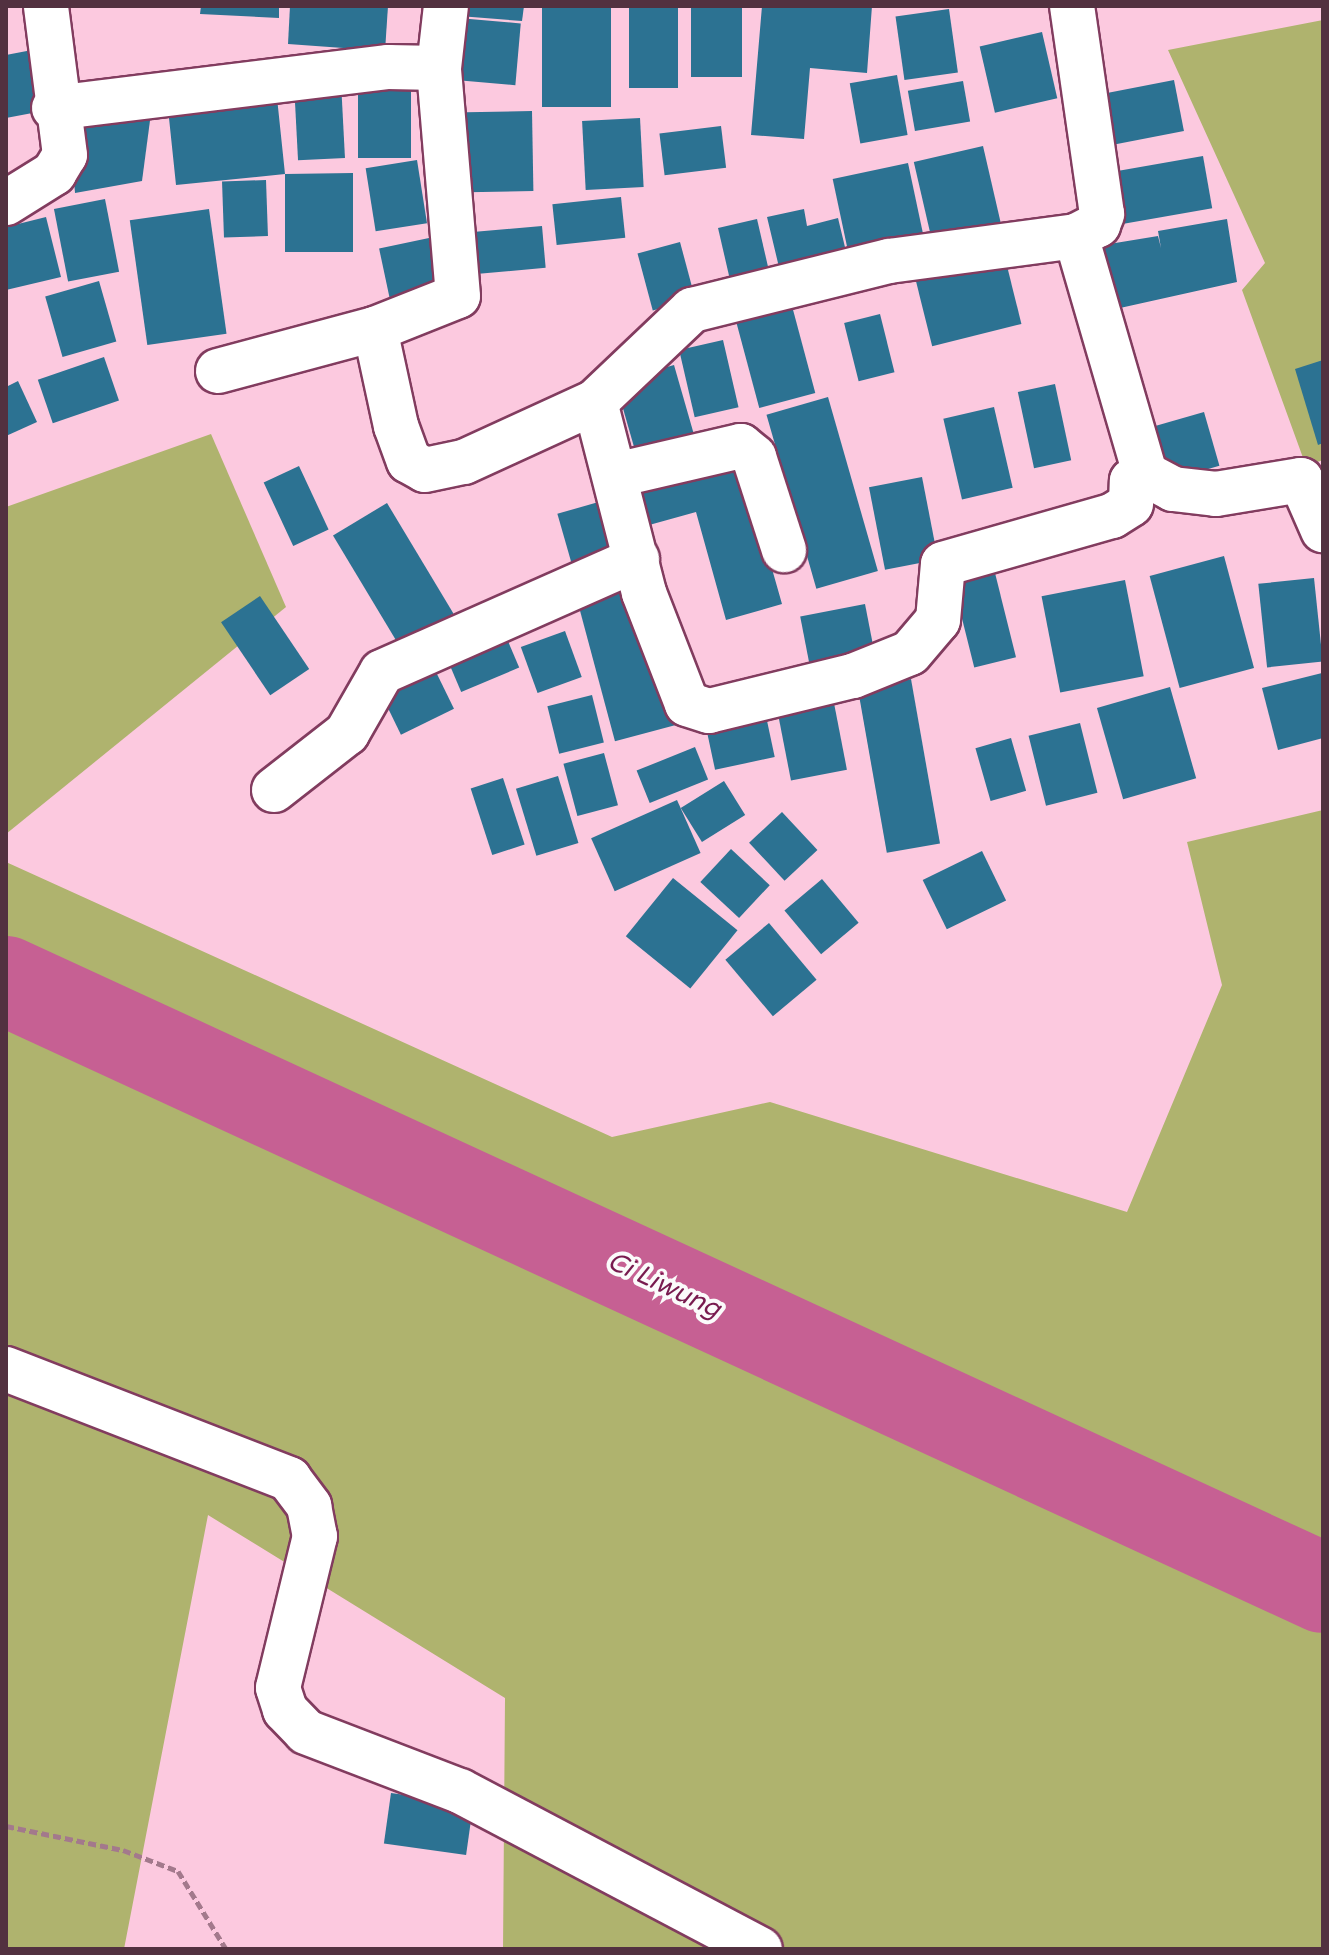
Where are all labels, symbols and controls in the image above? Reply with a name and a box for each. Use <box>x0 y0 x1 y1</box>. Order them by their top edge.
water label: Ci Liwung <box>602 1245 726 1325</box>

